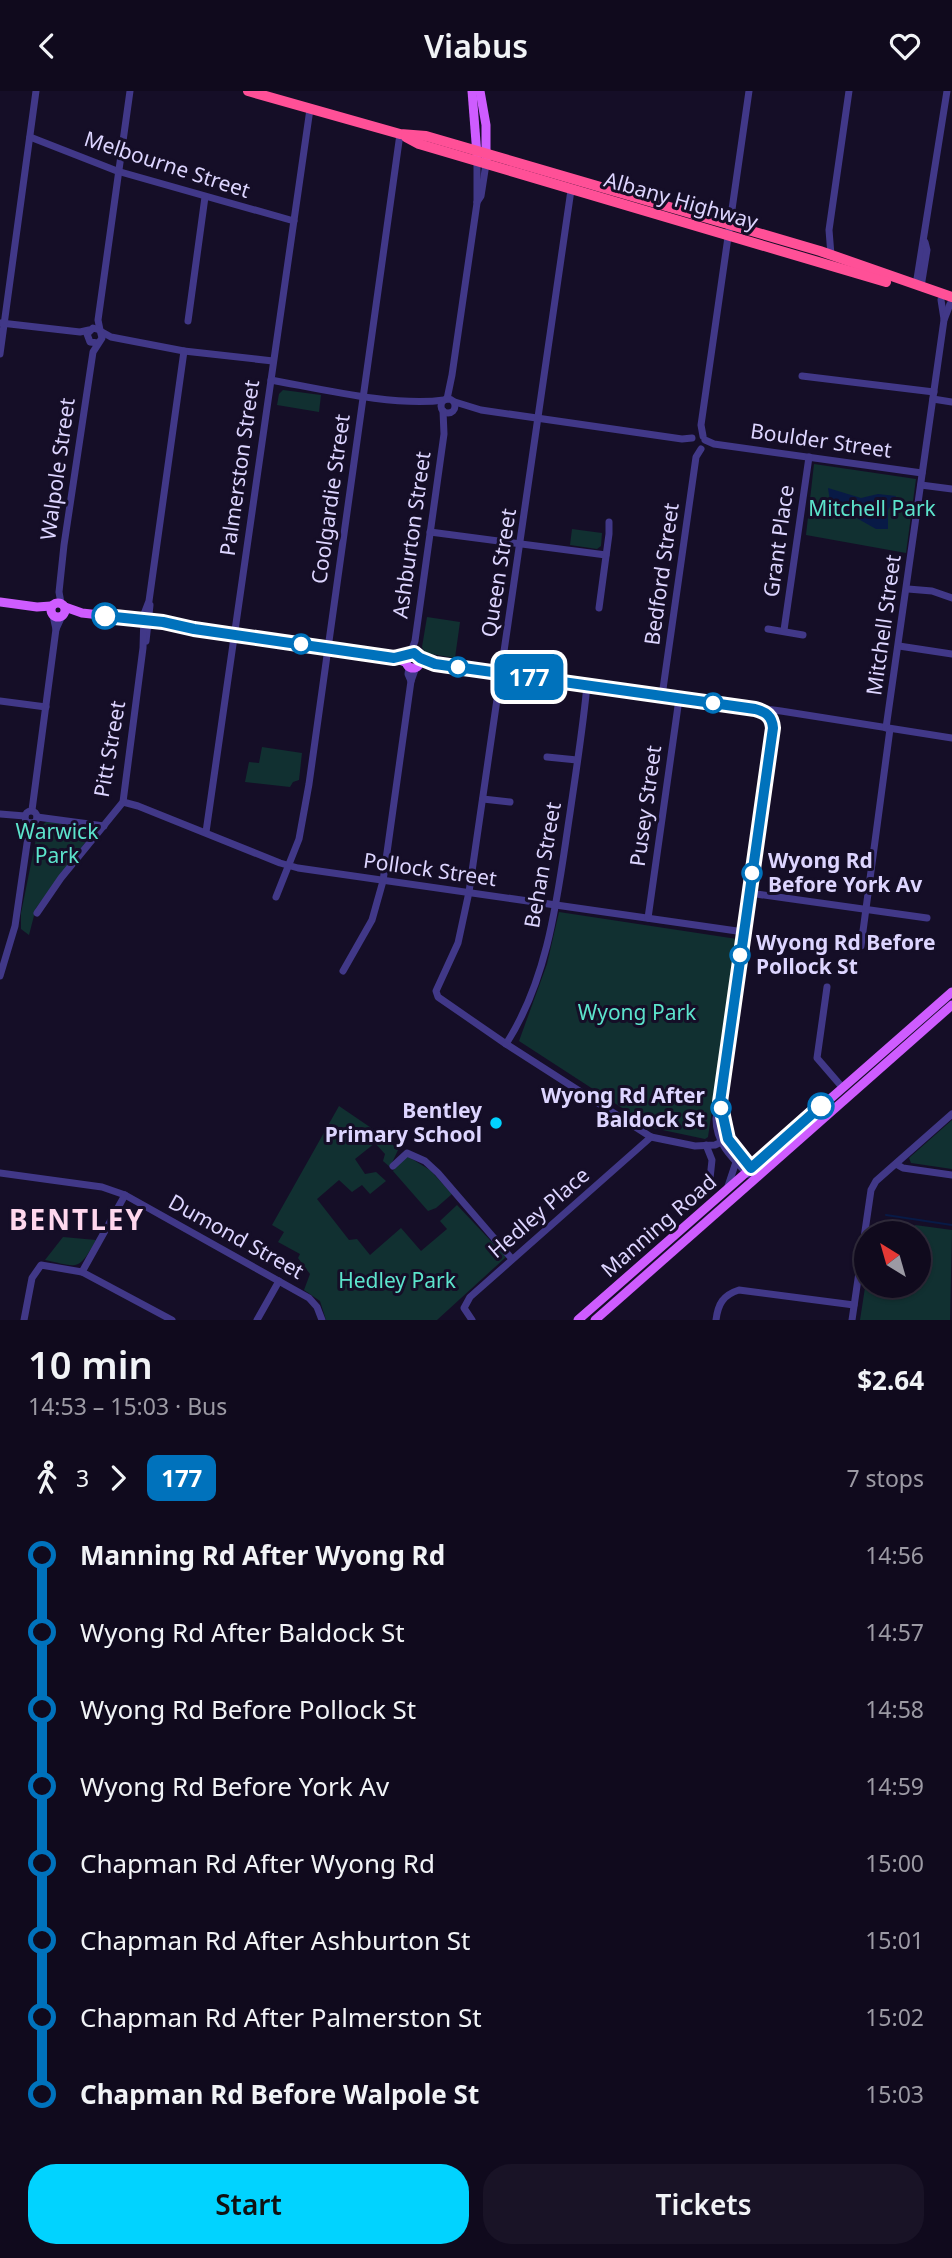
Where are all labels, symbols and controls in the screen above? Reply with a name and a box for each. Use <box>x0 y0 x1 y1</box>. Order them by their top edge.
text: Viabus <box>424 24 528 67</box>
icon: back <box>28 27 66 65</box>
icon: heart <box>886 27 924 65</box>
street label: Melbourne Street <box>81 124 254 204</box>
street label: Albany Highway <box>601 165 762 235</box>
street label: Palmerston Street <box>213 378 265 558</box>
street label: Walpole Street <box>33 396 81 542</box>
street label: Coolgardie Street <box>304 412 356 586</box>
street label: Boulder Street <box>749 416 894 464</box>
street label: Ashburton Street <box>385 449 437 620</box>
street label: Grant Place <box>756 483 800 599</box>
park label: Mitchell Park <box>808 494 937 522</box>
street label: Bedford Street <box>637 500 685 647</box>
street label: Queen Street <box>474 506 522 639</box>
street label: Mitchell Street <box>859 552 907 697</box>
unlabelled marker <box>92 603 118 629</box>
unlabelled marker <box>291 634 311 654</box>
line badge: 177 <box>489 654 569 700</box>
unlabelled marker <box>448 657 468 677</box>
text: 177 <box>508 660 550 693</box>
unlabelled marker <box>703 693 723 713</box>
street label: Pitt Street <box>87 698 131 799</box>
street label: Pusey Street <box>623 743 667 868</box>
street label: Behan Street <box>517 799 567 930</box>
park label: Warwick Park <box>16 817 99 869</box>
street label: Pollock Street <box>362 846 499 892</box>
place label: Wyong Rd Before York Av <box>768 846 922 898</box>
marker: Wyong Rd Before York Av <box>742 863 762 883</box>
place label: Wyong Rd Before Pollock St <box>756 928 936 980</box>
marker: Wyong Rd Before Pollock St <box>730 945 750 965</box>
park label: Wyong Park <box>578 998 697 1026</box>
place label: Wyong Rd After Baldock St <box>541 1081 706 1133</box>
unlabelled marker <box>808 1093 834 1119</box>
place label: Bentley Primary School <box>325 1096 482 1148</box>
marker: Wyong Rd After Baldock St <box>711 1098 731 1118</box>
marker: Bentley Primary School <box>488 1115 504 1131</box>
street label: Hedley Place <box>482 1161 595 1264</box>
street label: Manning Road <box>595 1167 722 1283</box>
street label: Dumond Street <box>164 1187 310 1285</box>
district label: BENTLEY <box>9 1200 145 1238</box>
north arrow <box>854 1221 931 1299</box>
map controls <box>854 1221 931 1298</box>
park label: Hedley Park <box>338 1266 457 1294</box>
text: 10 min <box>28 1338 153 1390</box>
text: $2.64 <box>857 1362 924 1398</box>
text: 14:53 – 15:03 · Bus <box>28 1390 227 1422</box>
icon: walk <box>28 1459 66 1497</box>
icon: forward <box>99 1459 137 1497</box>
text: 177 <box>161 1461 202 1494</box>
text: 3 <box>76 1462 89 1494</box>
text: 7 stops <box>846 1462 924 1494</box>
text: Manning Rd After Wyong Rd <box>80 1537 445 1573</box>
text: 14:56 <box>865 1539 924 1571</box>
text: Wyong Rd After Baldock St <box>80 1614 405 1650</box>
text: 14:57 <box>865 1616 924 1648</box>
text: Wyong Rd Before Pollock St <box>80 1691 416 1727</box>
text: 14:58 <box>865 1693 924 1725</box>
text: Wyong Rd Before York Av <box>80 1768 389 1804</box>
text: 14:59 <box>865 1770 924 1802</box>
text: Chapman Rd After Wyong Rd <box>80 1845 435 1881</box>
text: 15:00 <box>865 1847 924 1879</box>
text: Chapman Rd After Ashburton St <box>80 1922 470 1958</box>
text: 15:01 <box>865 1924 924 1956</box>
text: Chapman Rd After Palmerston St <box>80 1999 482 2035</box>
text: 15:02 <box>865 2001 924 2033</box>
text: Chapman Rd Before Walpole St <box>80 2076 479 2112</box>
text: 15:03 <box>865 2078 924 2110</box>
button: Start <box>28 2164 469 2244</box>
button: Tickets <box>483 2164 924 2244</box>

